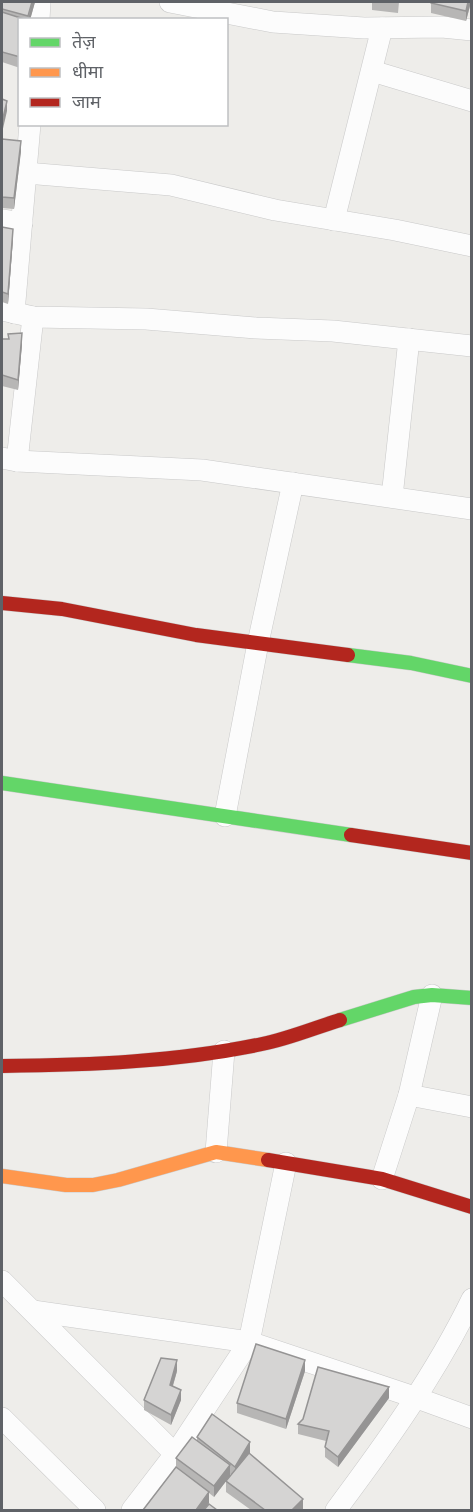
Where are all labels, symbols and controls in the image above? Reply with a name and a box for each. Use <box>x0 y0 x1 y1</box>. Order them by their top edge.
legend <box>18 18 228 126</box>
text: तेज़ <box>72 31 96 53</box>
text: धीमा <box>72 61 103 83</box>
text: जाम <box>72 91 102 113</box>

